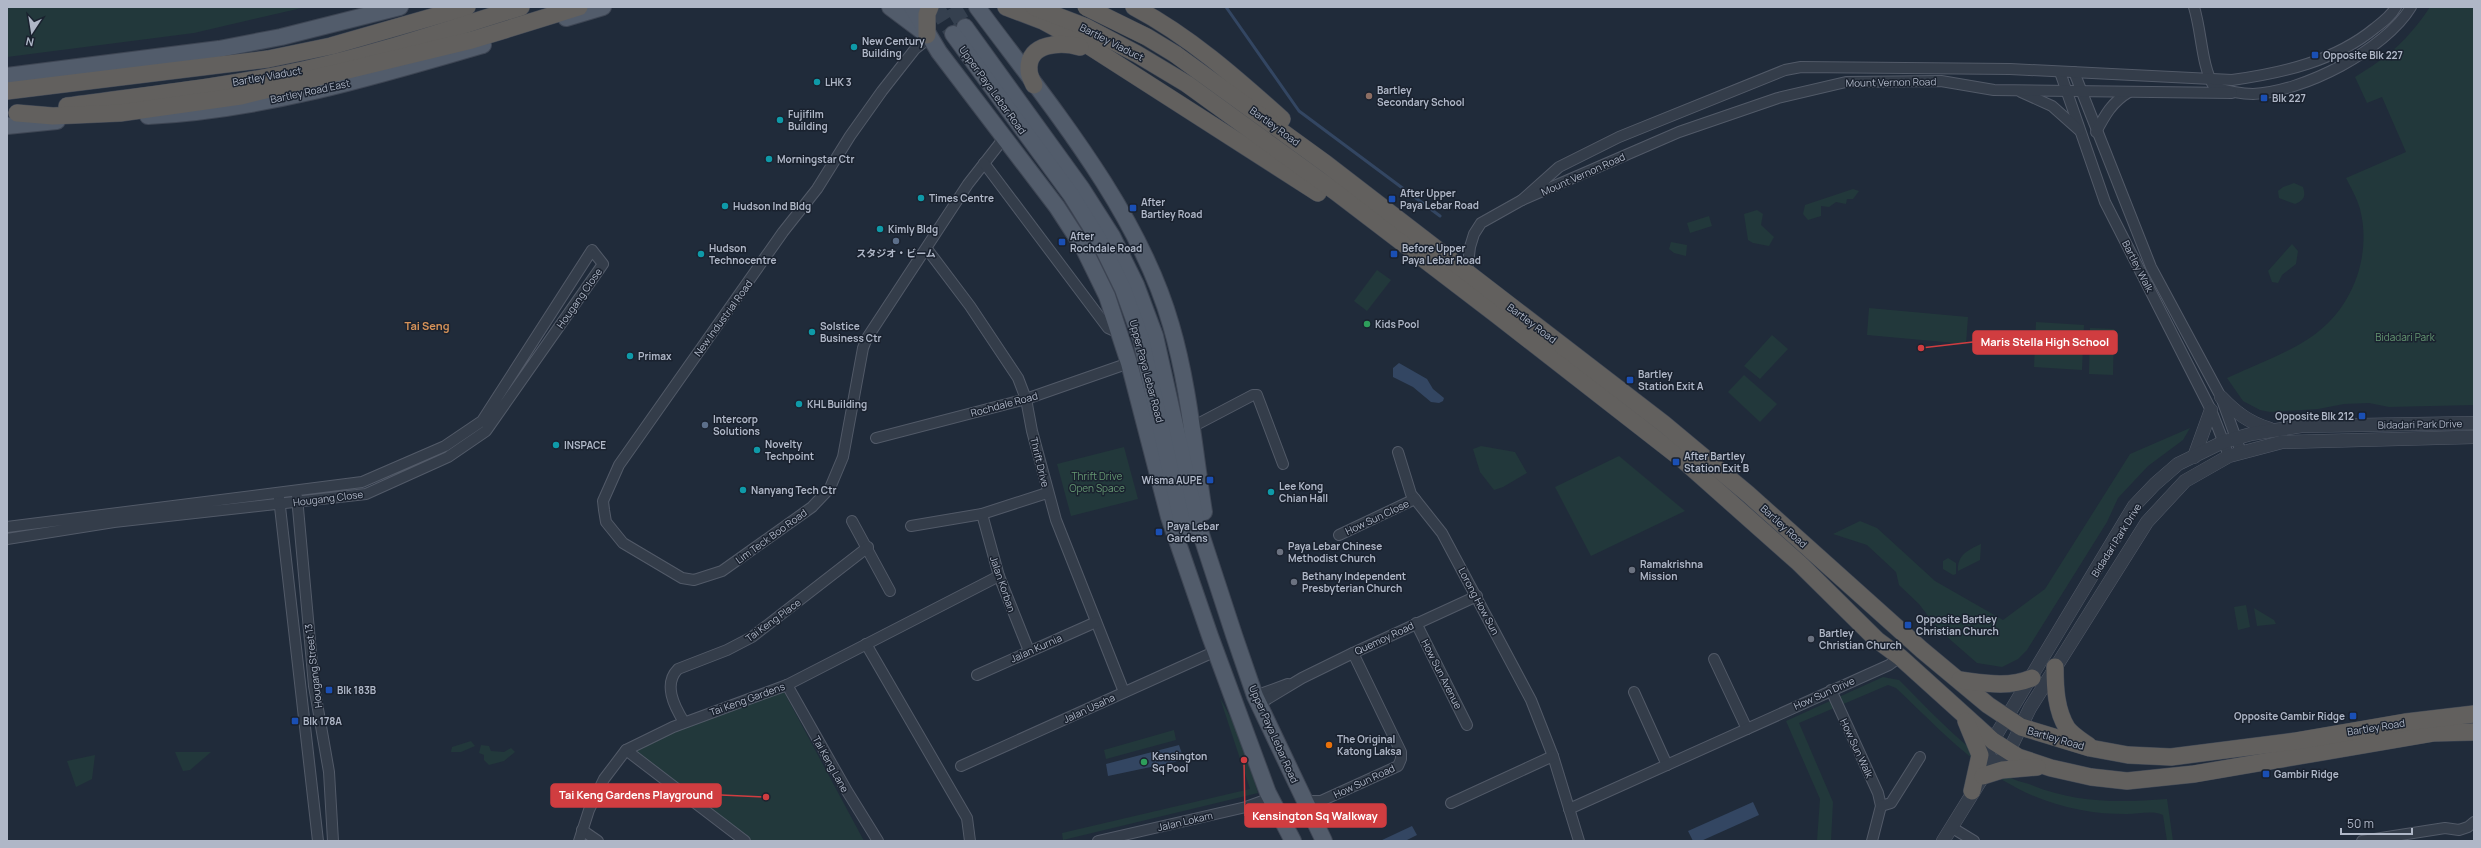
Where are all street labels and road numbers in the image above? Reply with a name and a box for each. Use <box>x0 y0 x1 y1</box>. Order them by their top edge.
street label: Bartley Viaduct <box>1078 20 1146 64</box>
street label: Upper Paya Lebar Road <box>956 43 1030 137</box>
street label: Bartley Viaduct <box>231 63 303 89</box>
street label: Mount Vernon Road <box>1846 74 1936 90</box>
street label: Bartley Road East <box>269 76 351 106</box>
street label: Bartley Road <box>1247 103 1303 149</box>
street label: Mount Vernon Road <box>1539 149 1627 199</box>
street label: Bartley Walk <box>2119 238 2158 295</box>
street label: Hougang Close <box>553 265 605 331</box>
street label: New Industrial Road <box>691 277 755 359</box>
street label: Bartley Road <box>1504 300 1560 346</box>
street label: Upper Paya Lebar Road <box>1127 318 1167 424</box>
street label: Rochdale Road <box>969 388 1039 420</box>
street label: Bidadari Park Drive <box>2378 416 2463 432</box>
street label: Thrift Drive <box>1027 436 1053 488</box>
street label: Hougang Close <box>292 487 364 509</box>
street label: How Sun Close <box>1343 496 1411 538</box>
street label: Bidadari Park Drive <box>2088 500 2144 580</box>
street label: Bartley Road <box>1758 501 1810 551</box>
street label: Lim Teck Boo Road <box>732 505 810 567</box>
street label: Jalan Korban <box>987 554 1019 614</box>
street label: Lorong How Sun <box>1455 565 1503 637</box>
street label: Tai Keng Place <box>742 595 804 645</box>
street label: Quemoy Road <box>1352 618 1416 658</box>
street label: Hougang Street 13 <box>301 623 325 709</box>
street label: Jalan Kurnia <box>1008 630 1064 666</box>
street label: How Sun Avenue <box>1418 637 1466 711</box>
street label: How Sun Drive <box>1791 673 1857 713</box>
street label: Tai Keng Gardens <box>707 679 787 719</box>
street label: Upper Paya Lebar Road <box>1246 683 1302 785</box>
street label: Jalan Usaha <box>1061 690 1117 726</box>
street label: How Sun Walk <box>1837 716 1877 781</box>
street label: Bartley Road <box>2346 716 2406 738</box>
street label: Bartley Road <box>2026 723 2086 753</box>
street label: Tai Keng Lane <box>810 733 852 795</box>
street label: How Sun Road <box>1331 761 1397 801</box>
street label: Jalan Lokam <box>1156 808 1214 834</box>

